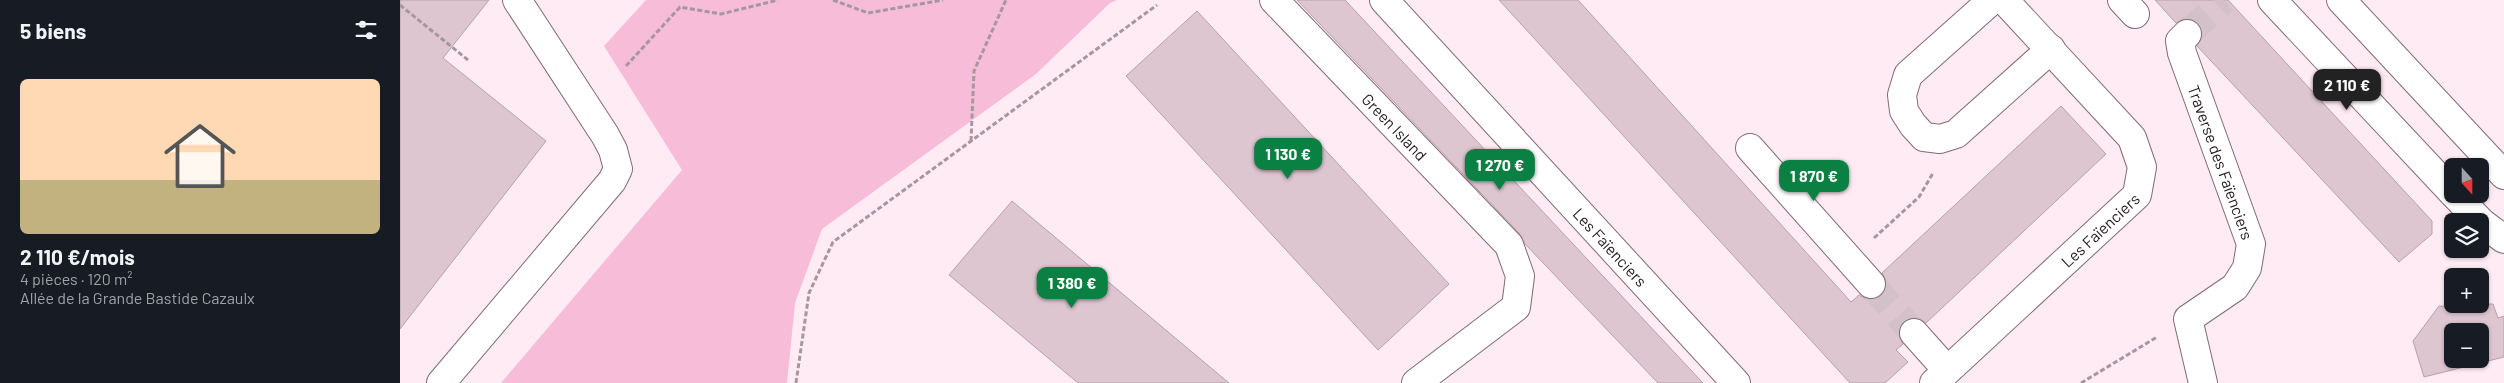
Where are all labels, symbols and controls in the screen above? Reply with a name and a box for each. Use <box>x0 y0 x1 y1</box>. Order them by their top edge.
icon: filters <box>352 16 380 44</box>
text: 5 biens <box>20 18 86 43</box>
pin: 2 110 € <box>2301 68 2393 111</box>
text: 2 110 € <box>2324 75 2370 94</box>
street label: Traverse des Faïenciers <box>2185 82 2258 242</box>
street label: Green Island <box>1359 89 1432 164</box>
icon: home <box>155 111 245 201</box>
pin: 1 130 € <box>1242 138 1334 180</box>
text: 1 130 € <box>1265 144 1311 163</box>
pin: 1 270 € <box>1454 148 1546 191</box>
text: 1 270 € <box>1476 155 1524 174</box>
north arrow <box>2444 158 2489 202</box>
map controls <box>2444 158 2489 368</box>
pin: 1 870 € <box>1768 160 1860 202</box>
text: 1 870 € <box>1790 166 1838 185</box>
street label: Les Faïenciers <box>2057 188 2143 270</box>
street label: Les Faïenciers <box>1570 203 1652 290</box>
button: layers <box>2444 213 2489 258</box>
text: 2 110 €/mois <box>20 244 135 269</box>
pin: 1 380 € <box>1026 266 1118 309</box>
button: + <box>2444 268 2489 313</box>
text: 4 pièces · 120 m² <box>20 269 132 288</box>
text: 1 380 € <box>1048 273 1096 292</box>
text: Allée de la Grande Bastide Cazaulx <box>20 288 255 307</box>
button: − <box>2444 323 2489 368</box>

